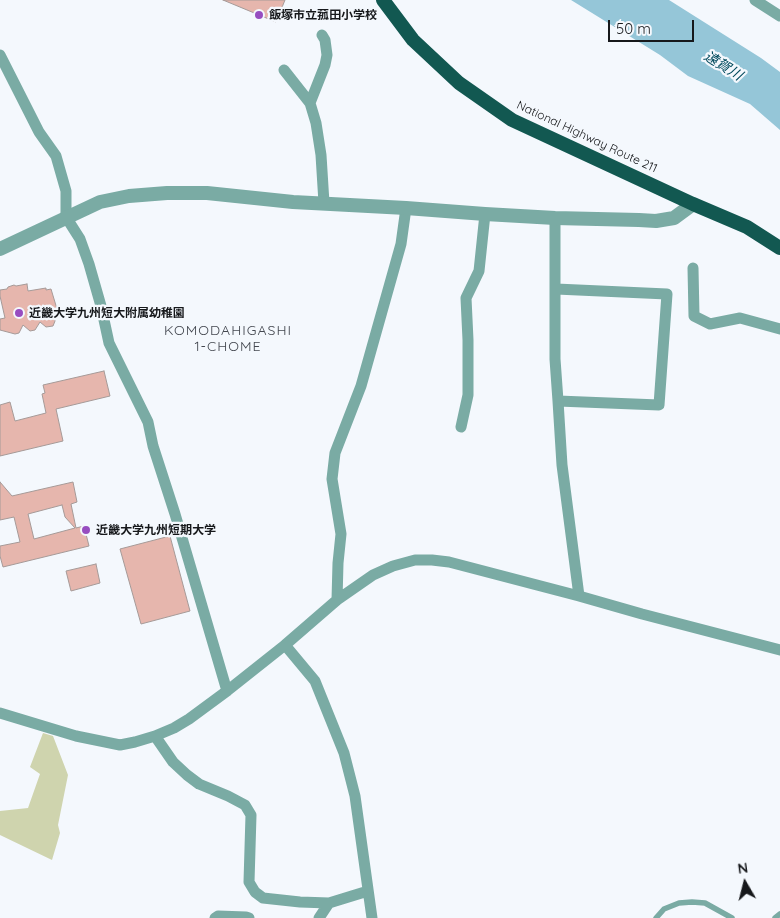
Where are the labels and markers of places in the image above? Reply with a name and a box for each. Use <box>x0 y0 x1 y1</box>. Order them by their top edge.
place label: 飯塚市立菰田小学校 <box>269 8 377 22</box>
marker: 飯塚市立菰田小学校 <box>253 9 265 21</box>
place label: 近畿大学九州短大附属幼稚園 <box>29 306 185 320</box>
marker: 近畿大学九州短大附属幼稚園 <box>13 307 25 319</box>
place label: 近畿大学九州短期大学 <box>96 523 216 537</box>
marker: 近畿大学九州短期大学 <box>80 524 92 536</box>

